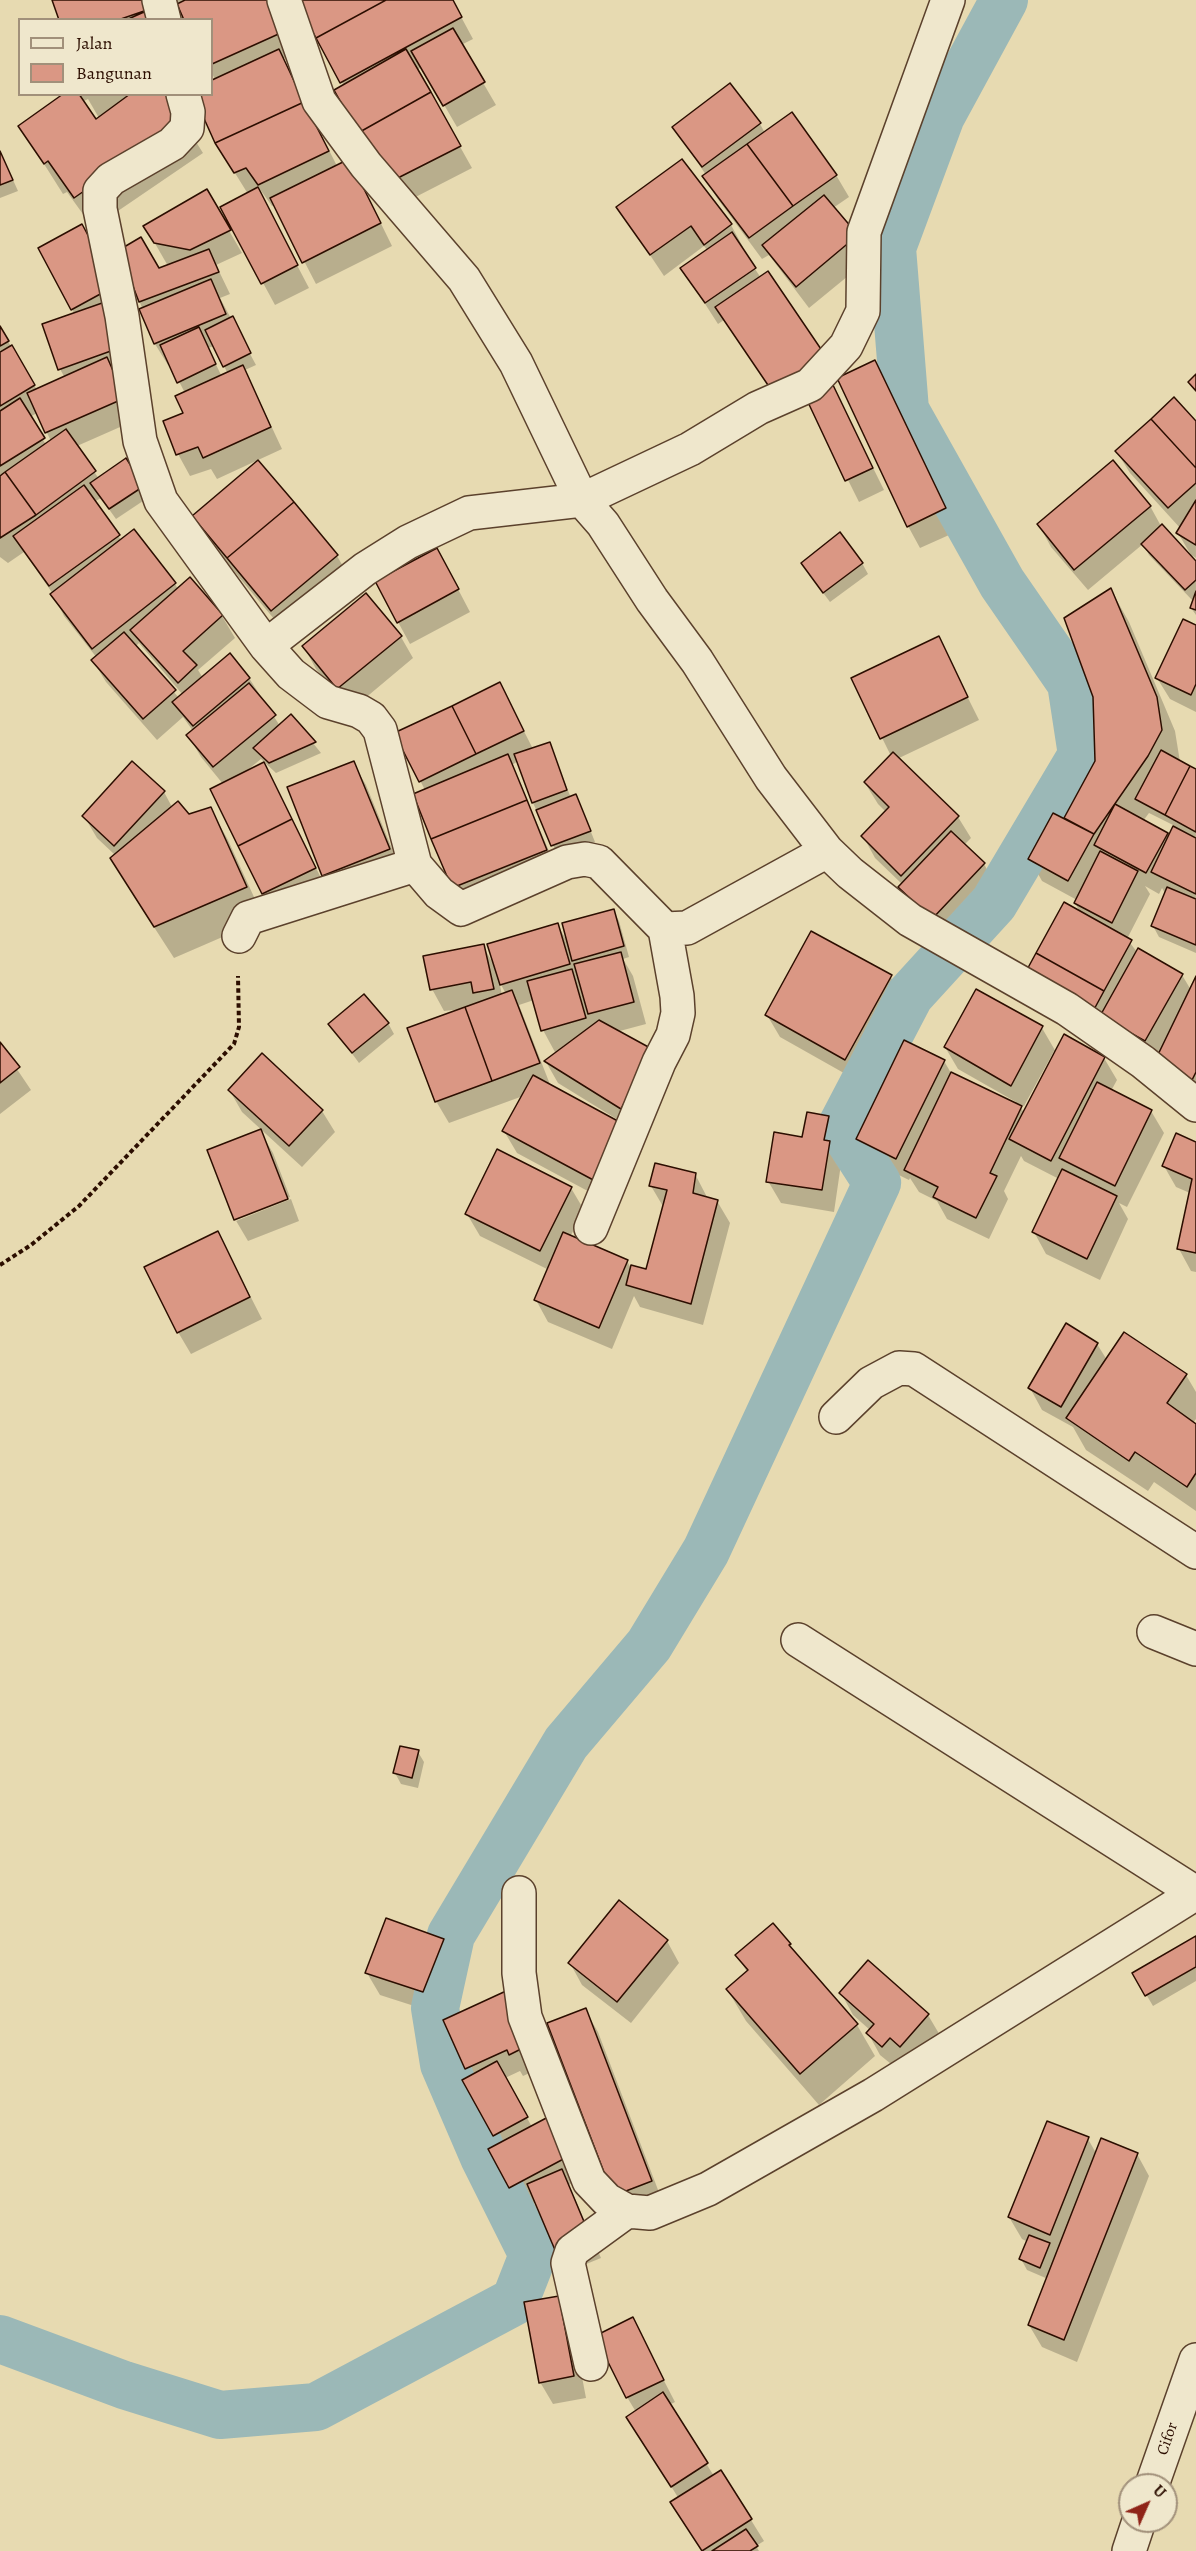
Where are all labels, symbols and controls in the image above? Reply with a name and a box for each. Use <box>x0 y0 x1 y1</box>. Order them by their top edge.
legend <box>18 18 213 96</box>
text: Jalan <box>76 31 112 55</box>
text: Bangunan <box>76 61 152 85</box>
street label: Cifor <box>1154 2420 1182 2458</box>
north arrow <box>1118 2473 1178 2533</box>
text: U <box>1148 2480 1171 2503</box>

